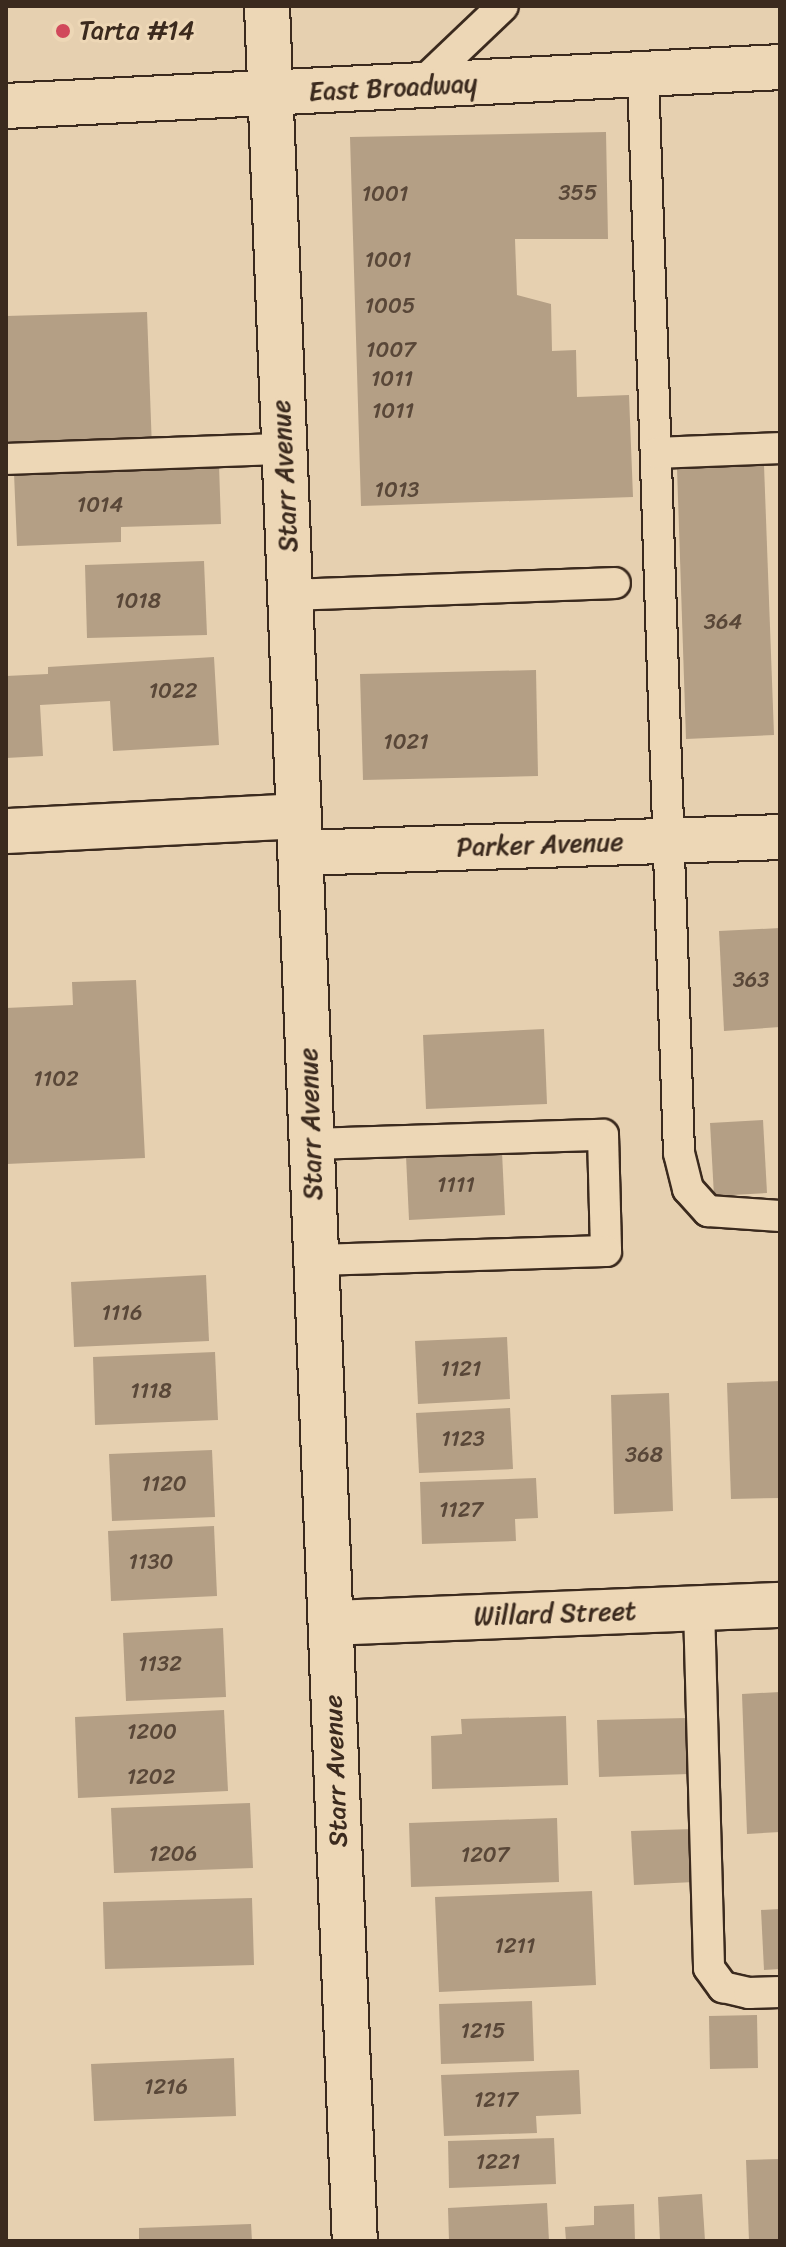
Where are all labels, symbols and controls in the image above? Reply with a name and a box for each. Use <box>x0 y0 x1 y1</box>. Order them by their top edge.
place label: Tarta #14 <box>79 15 195 47</box>
marker: Tarta #14 <box>54 22 72 40</box>
street label: East Broadway <box>308 68 478 108</box>
house number: 355 <box>559 180 597 206</box>
house number: 1001 <box>362 181 408 207</box>
house number: 1001 <box>365 247 411 273</box>
house number: 1005 <box>365 293 415 319</box>
house number: 1007 <box>366 337 416 363</box>
house number: 1011 <box>371 366 413 392</box>
house number: 1011 <box>372 398 414 424</box>
street label: Starr Avenue <box>265 399 305 553</box>
house number: 1013 <box>375 477 419 503</box>
house number: 1014 <box>77 492 123 518</box>
house number: 1018 <box>115 588 161 614</box>
house number: 364 <box>704 609 742 635</box>
house number: 1022 <box>149 678 197 704</box>
house number: 1021 <box>383 729 429 755</box>
street label: Parker Avenue <box>456 826 624 864</box>
house number: 363 <box>733 967 769 993</box>
street label: Starr Avenue <box>293 1048 329 1200</box>
house number: 1102 <box>33 1066 79 1092</box>
house number: 1111 <box>437 1172 475 1198</box>
house number: 1116 <box>102 1300 142 1326</box>
house number: 1121 <box>440 1356 482 1382</box>
house number: 1118 <box>130 1378 172 1404</box>
house number: 1123 <box>441 1426 485 1452</box>
house number: 368 <box>625 1442 663 1468</box>
house number: 1120 <box>141 1471 187 1497</box>
house number: 1127 <box>439 1497 483 1523</box>
house number: 1130 <box>129 1549 173 1575</box>
street label: Willard Street <box>474 1596 636 1632</box>
house number: 1132 <box>138 1651 182 1677</box>
street label: Starr Avenue <box>318 1695 354 1847</box>
house number: 1200 <box>127 1719 177 1745</box>
house number: 1202 <box>127 1764 175 1790</box>
house number: 1206 <box>149 1841 197 1867</box>
house number: 1207 <box>461 1842 509 1868</box>
house number: 1211 <box>494 1933 536 1959</box>
house number: 1215 <box>460 2018 506 2044</box>
house number: 1216 <box>144 2074 188 2100</box>
house number: 1217 <box>474 2087 518 2113</box>
house number: 1221 <box>476 2149 520 2175</box>

